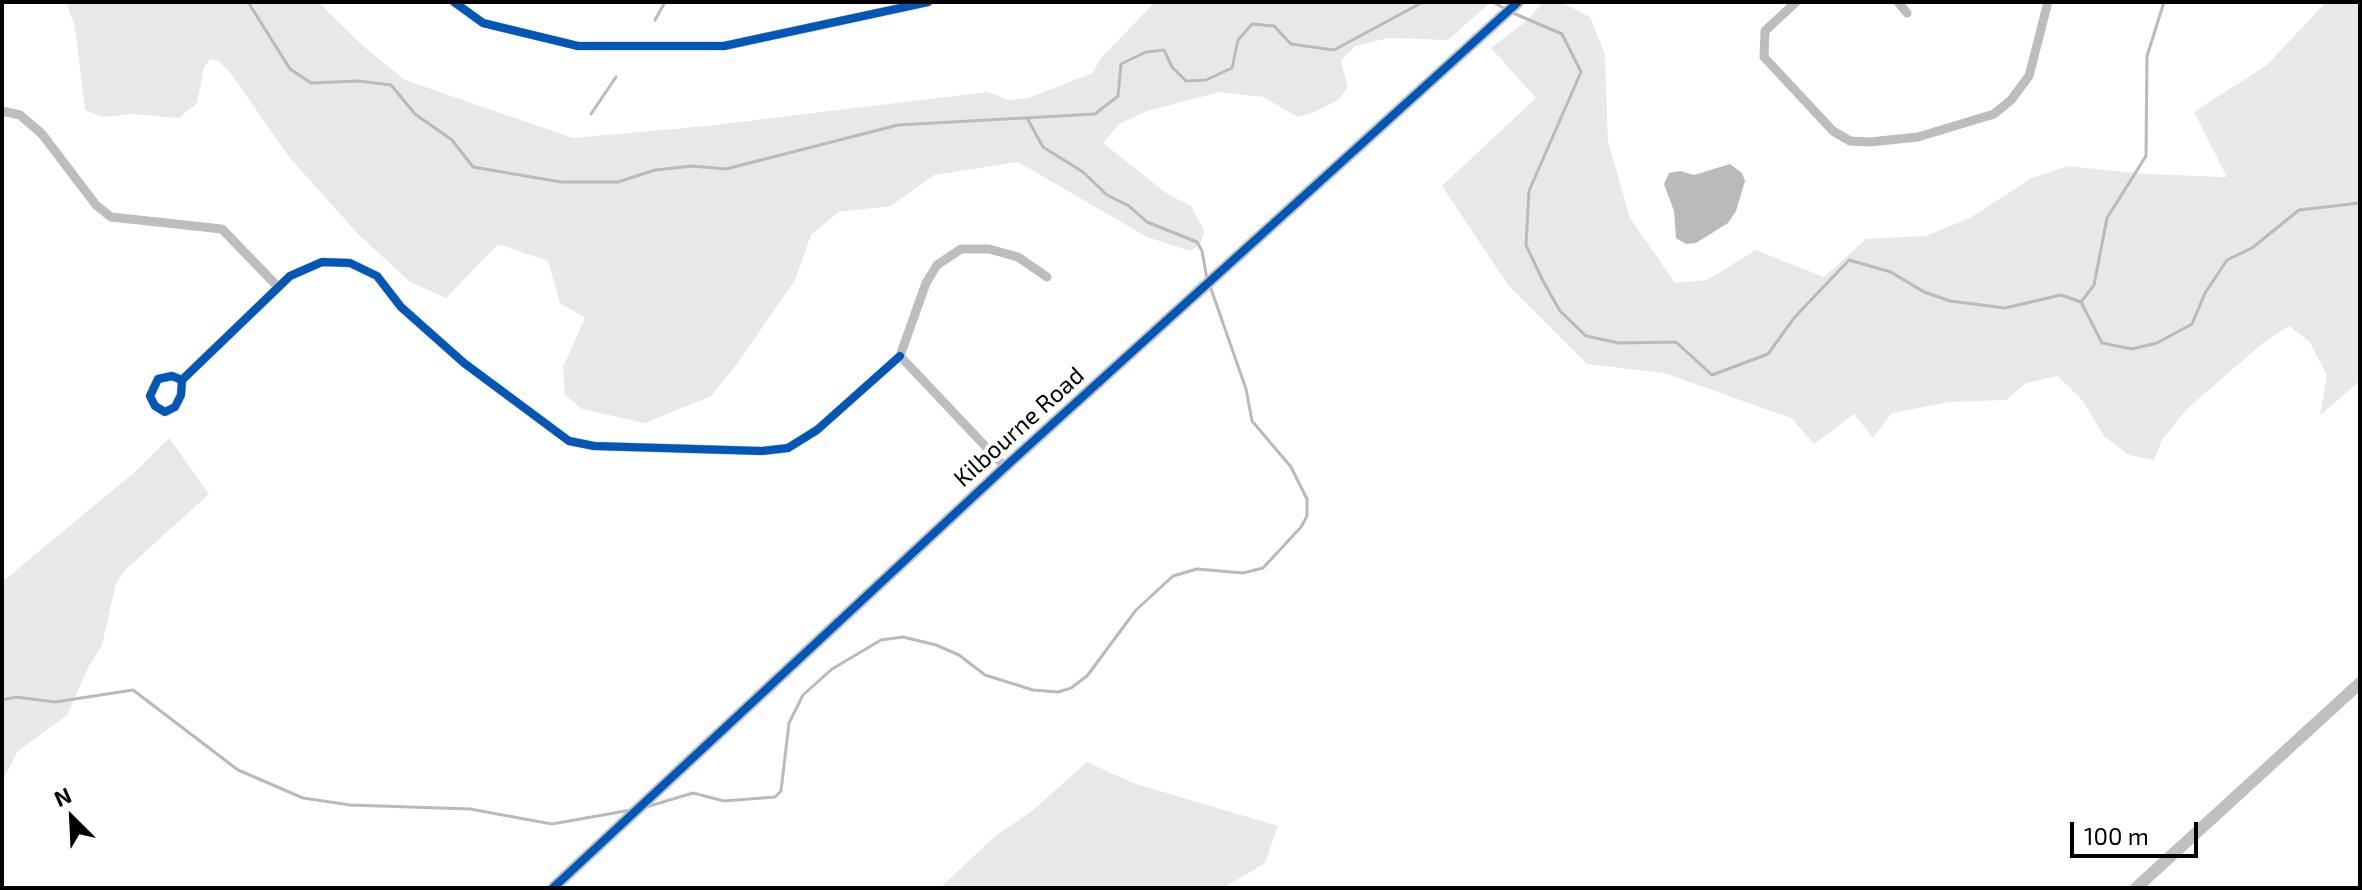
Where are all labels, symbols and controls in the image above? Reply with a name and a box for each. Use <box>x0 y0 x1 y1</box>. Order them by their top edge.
street label: Kilbourne Road <box>948 361 1090 493</box>
north arrow <box>32 778 112 858</box>
text: N <box>50 781 75 811</box>
scale bar <box>2074 806 2202 856</box>
text: 100 m <box>2084 821 2149 850</box>

